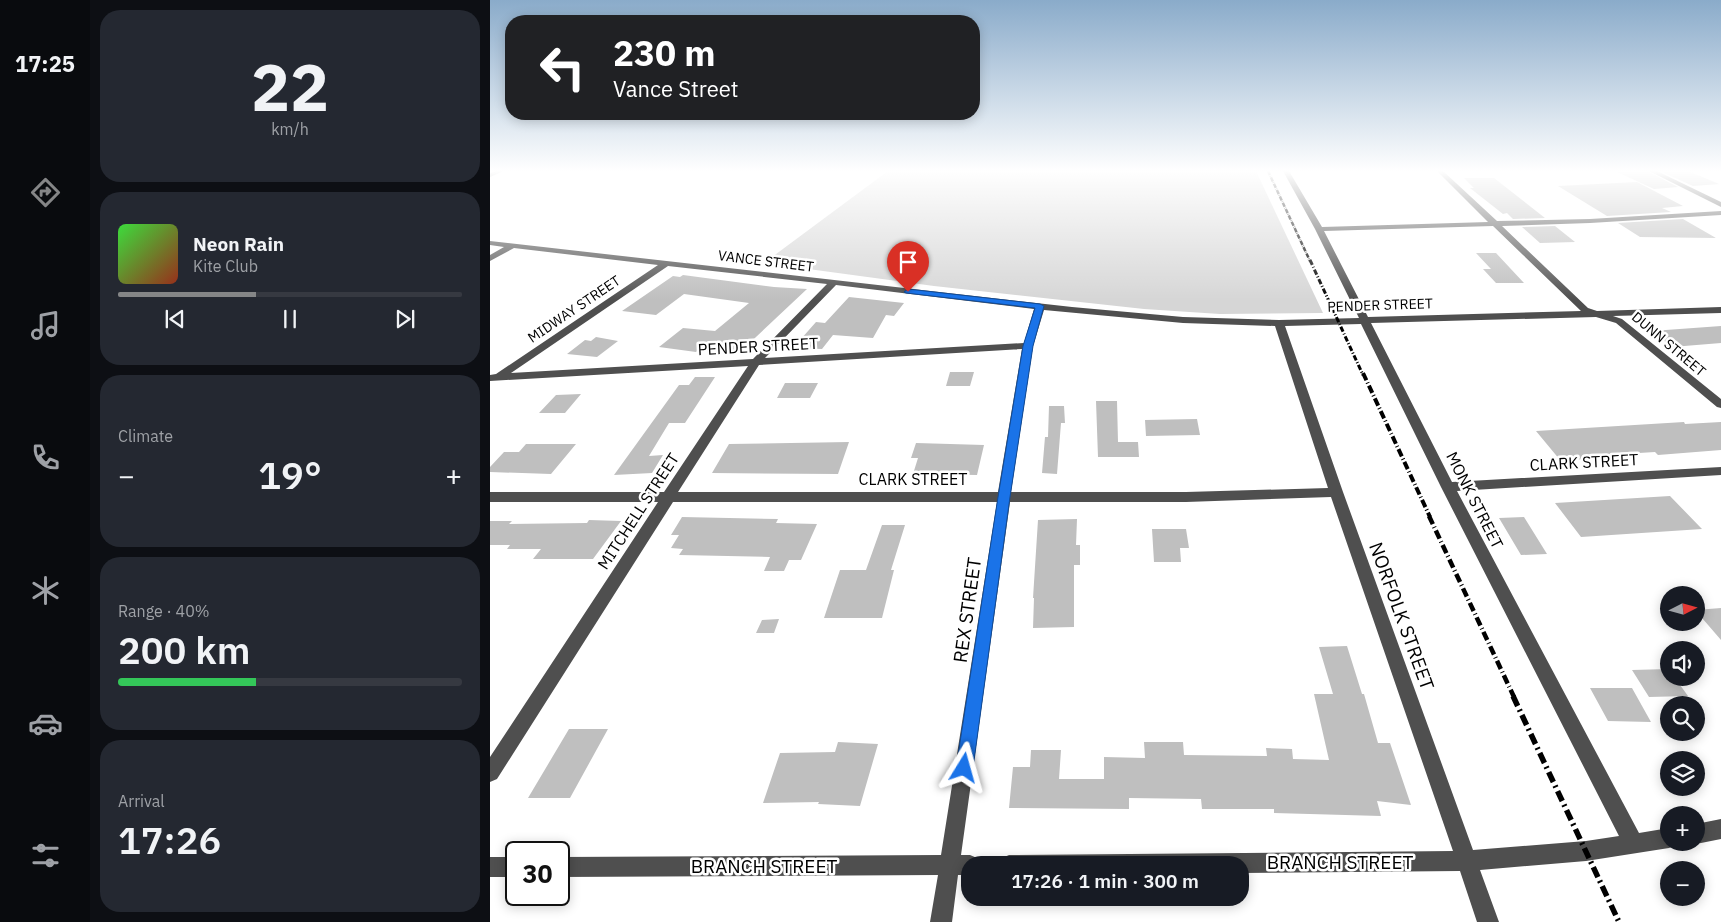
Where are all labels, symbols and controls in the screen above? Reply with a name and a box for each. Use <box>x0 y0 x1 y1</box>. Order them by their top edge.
text: 230 m <box>613 30 716 76</box>
icon: left <box>530 35 595 100</box>
text: 22 <box>251 44 329 129</box>
text: 17:25 <box>15 49 75 78</box>
text: Vance Street <box>613 74 739 103</box>
text: km/h <box>271 119 309 139</box>
icon: directions <box>28 175 63 210</box>
text: Neon Rain <box>193 232 284 256</box>
pin <box>887 241 929 292</box>
street label: VANCE STREET <box>717 246 815 276</box>
icon: arrive <box>894 248 922 276</box>
text: Kite Club <box>193 256 258 276</box>
street label: MIDWAY STREET <box>524 271 624 347</box>
street label: PENDER STREET <box>1327 294 1433 316</box>
icon: previous <box>161 305 189 333</box>
icon: pause <box>276 305 304 333</box>
icon: next <box>391 305 419 333</box>
icon: music <box>28 308 63 343</box>
street label: DUNN STREET <box>1628 308 1710 380</box>
street label: PENDER STREET <box>697 333 819 359</box>
text: Climate <box>118 426 173 446</box>
icon: phone <box>28 440 63 475</box>
street label: MONK STREET <box>1442 448 1508 552</box>
street label: MITCHELL STREET <box>593 449 683 573</box>
street label: CLARK STREET <box>1529 449 1639 475</box>
text: 19° <box>258 450 322 499</box>
text: − <box>118 457 135 494</box>
text: + <box>445 457 462 494</box>
street label: CLARK STREET <box>859 469 967 489</box>
street label: NORFOLK STREET <box>1364 539 1440 693</box>
street label: REX STREET <box>948 556 986 664</box>
icon: climate <box>28 573 63 608</box>
north arrow <box>1660 586 1705 631</box>
map controls <box>1660 586 1705 906</box>
text: Range · 40% <box>118 601 210 621</box>
text: 200 km <box>118 625 250 674</box>
button: sound <box>1660 641 1705 686</box>
button: search <box>1660 696 1705 741</box>
icon: car <box>28 706 63 741</box>
position arrow <box>937 741 989 793</box>
button: layers <box>1660 751 1705 796</box>
text: Arrival <box>118 791 165 811</box>
button: + <box>1660 806 1705 851</box>
text: 17:26 <box>118 815 221 864</box>
icon: filters <box>28 838 63 873</box>
speed limit sign: 30 <box>505 841 570 906</box>
street label: BRANCH STREET <box>1267 850 1413 874</box>
street label: BRANCH STREET <box>691 854 837 878</box>
button: − <box>1660 861 1705 906</box>
text: 17:26 · 1 min · 300 m <box>1011 869 1199 893</box>

